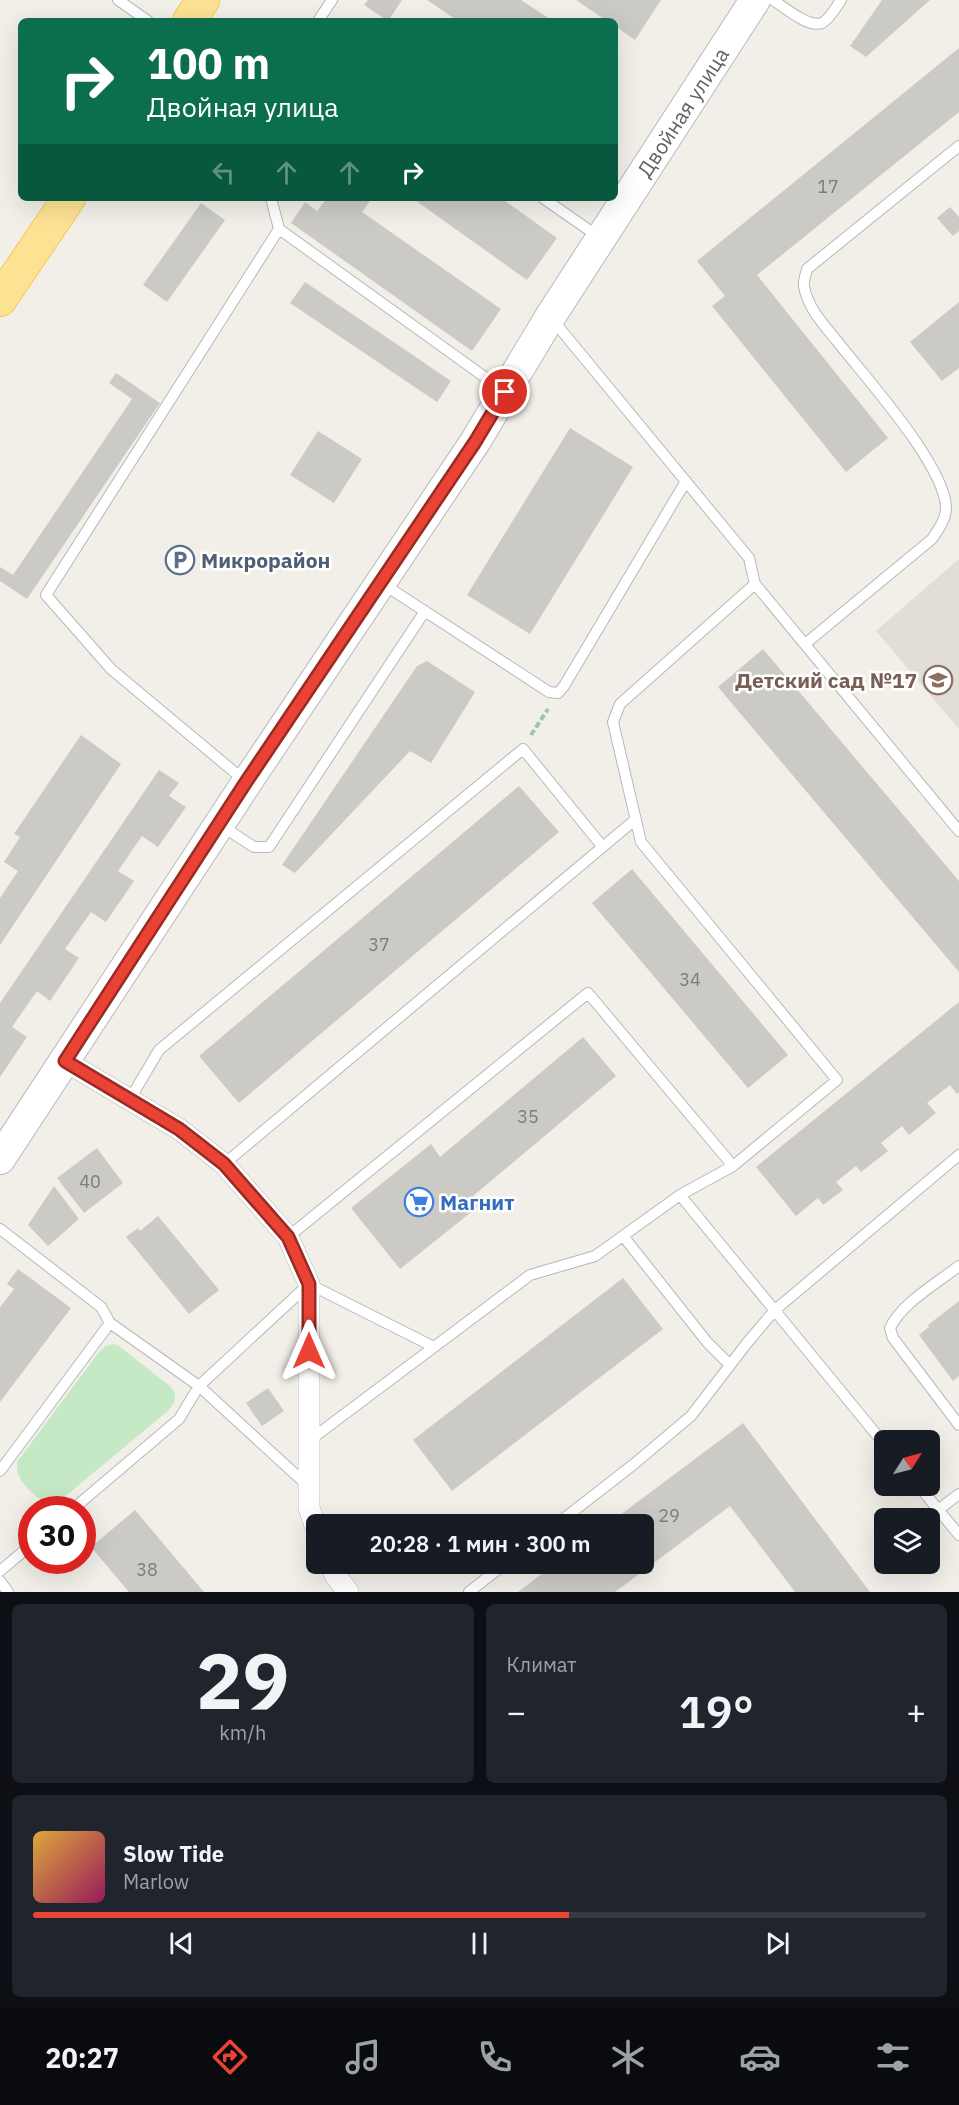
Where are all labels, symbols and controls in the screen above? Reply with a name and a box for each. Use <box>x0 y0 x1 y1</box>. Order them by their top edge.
text: 100 m <box>147 36 270 91</box>
icon: right <box>48 42 126 120</box>
street label: Двойная улица <box>630 42 735 182</box>
text: Двойная улица <box>147 89 339 124</box>
icon: left <box>207 156 240 189</box>
icon: ahead <box>270 156 303 189</box>
icon: ahead <box>333 156 366 189</box>
icon: right <box>396 156 429 189</box>
house number: 17 <box>817 175 839 198</box>
pin <box>479 366 530 417</box>
icon: arrive <box>488 375 521 408</box>
parking icon: Микрорайон <box>164 544 196 576</box>
place label: Микрорайон <box>201 546 330 574</box>
school or university icon: Детский сад №17 <box>922 664 954 696</box>
place label: Детский сад №17 <box>735 666 917 694</box>
house number: 37 <box>368 933 390 956</box>
house number: 34 <box>679 968 701 991</box>
house number: 35 <box>517 1105 539 1128</box>
house number: 40 <box>79 1170 101 1193</box>
supermarket icon: Магнит <box>403 1186 435 1218</box>
place label: Магнит <box>440 1188 515 1216</box>
position arrow <box>277 1319 341 1383</box>
north arrow <box>874 1430 940 1496</box>
map controls <box>874 1430 940 1574</box>
speed limit sign: 30 <box>18 1496 96 1574</box>
house number: 29 <box>658 1504 680 1527</box>
button: layers <box>874 1508 940 1574</box>
text: 20:28 · 1 мин · 300 m <box>369 1529 591 1558</box>
house number: 38 <box>136 1558 158 1581</box>
text: 29 <box>196 1629 290 1730</box>
text: Климат <box>507 1651 577 1678</box>
text: 19° <box>679 1682 754 1740</box>
text: − <box>507 1690 526 1733</box>
text: + <box>906 1690 926 1733</box>
text: km/h <box>219 1719 266 1746</box>
text: Slow Tide <box>123 1839 224 1868</box>
text: Marlow <box>123 1868 189 1895</box>
icon: previous <box>165 1927 198 1960</box>
icon: pause <box>463 1927 496 1960</box>
icon: next <box>761 1927 794 1960</box>
icon: directions <box>209 2036 251 2078</box>
icon: music <box>342 2036 384 2078</box>
icon: phone <box>474 2036 516 2078</box>
icon: climate <box>607 2036 649 2078</box>
icon: car <box>739 2036 781 2078</box>
icon: filters <box>872 2036 914 2078</box>
text: 20:27 <box>45 2040 119 2075</box>

